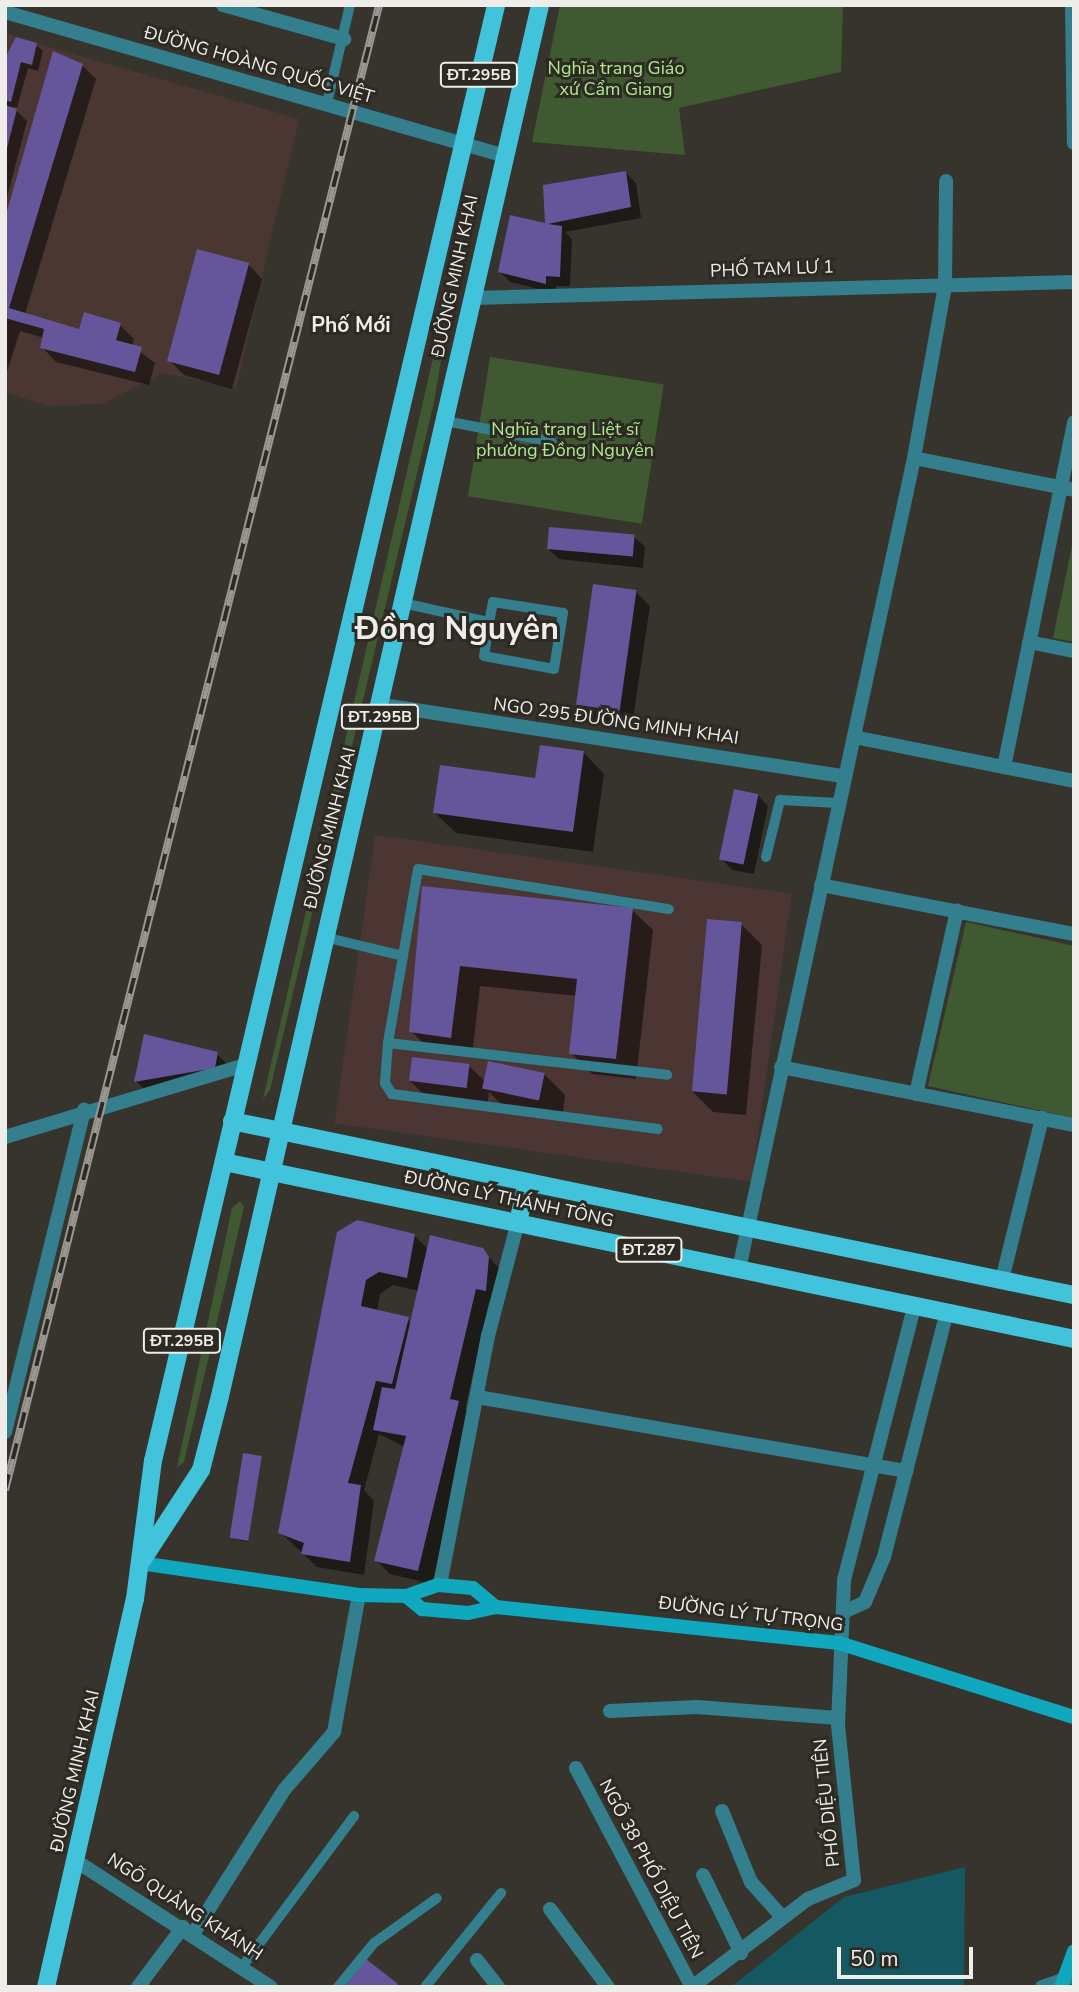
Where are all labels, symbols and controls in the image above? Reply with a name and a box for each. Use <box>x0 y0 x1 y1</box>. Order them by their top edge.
street label: ĐƯỜNG HOÀNG QUỐC VIỆT <box>142 22 376 108</box>
park label: Nghĩa trang Giáo xứ Cẩm Giang <box>548 58 684 100</box>
road number: ĐT.295B <box>439 62 519 88</box>
street label: ĐƯỜNG MINH KHAI <box>427 193 483 359</box>
street label: PHỐ TAM LƯ 1 <box>710 256 834 282</box>
district label: Phố Mới <box>311 312 391 338</box>
park label: Nghĩa trang Liệt sĩ phường Đồng Nguyên <box>476 419 654 462</box>
district label: Đồng Nguyên <box>355 610 559 648</box>
street label: NGO 295 ĐƯỜNG MINH KHAI <box>492 693 740 749</box>
road number: ĐT.295B <box>340 704 420 730</box>
street label: ĐƯỜNG MINH KHAI <box>299 745 361 911</box>
street label: ĐƯỜNG LÝ THÁNH TÔNG <box>402 1166 616 1232</box>
road number: ĐT.287 <box>614 1238 684 1262</box>
road number: ĐT.295B <box>142 1329 222 1354</box>
street label: ĐƯỜNG LÝ TỰ TRỌNG <box>657 1592 845 1636</box>
street label: ĐƯỜNG MINH KHAI <box>46 1688 104 1854</box>
street label: PHỐ DIỆU TIÊN <box>810 1738 844 1868</box>
street label: NGÕ 38 PHỐ DIỆU TIÊN <box>595 1776 707 1962</box>
street label: NGÕ QUẢNG KHÁNH <box>103 1849 267 1965</box>
scale bar <box>841 1932 978 1976</box>
text: 50 m <box>850 1945 899 1973</box>

